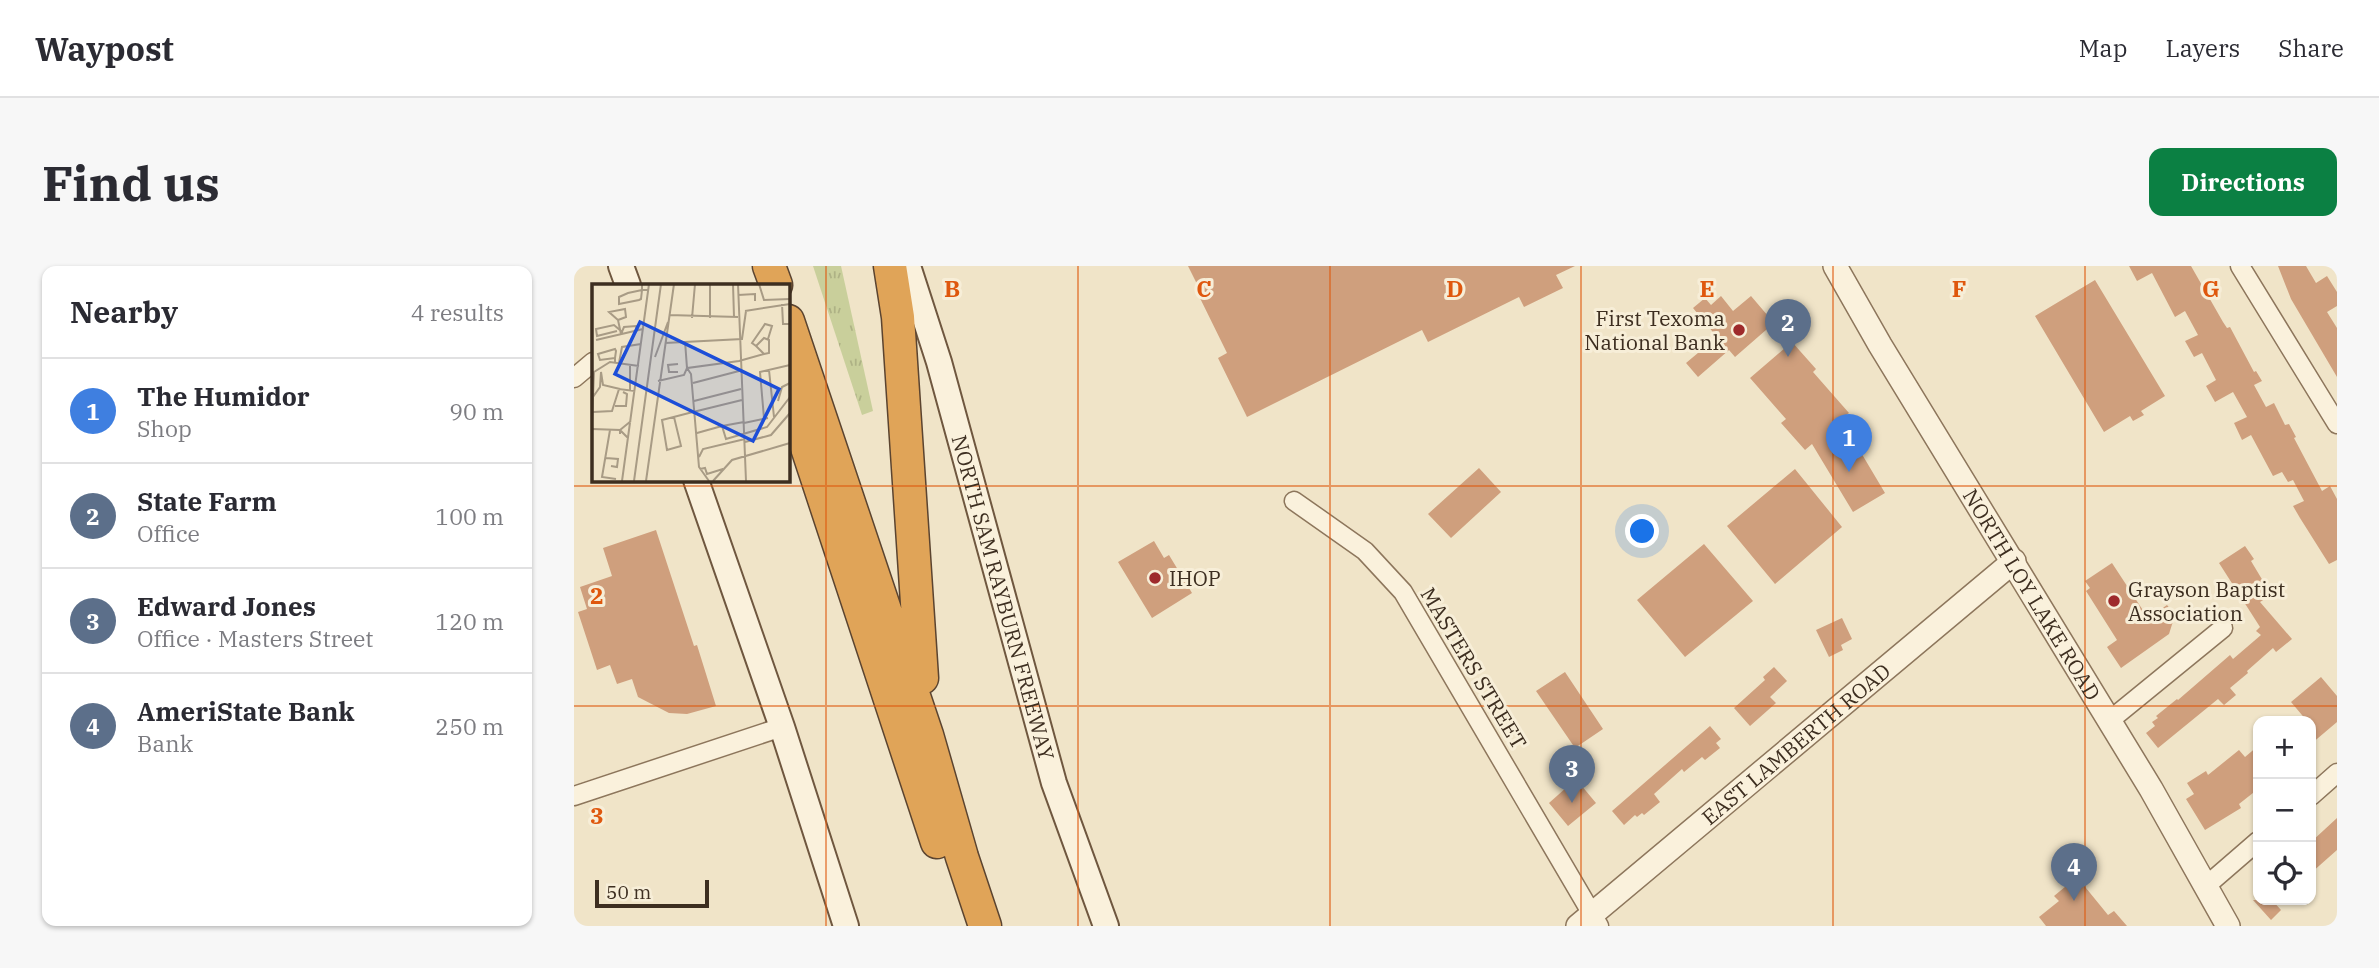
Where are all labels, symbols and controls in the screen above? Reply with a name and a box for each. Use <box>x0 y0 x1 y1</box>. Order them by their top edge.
text: Waypost <box>35 27 174 70</box>
text: Map <box>2079 32 2127 64</box>
text: Layers <box>2165 32 2240 64</box>
text: Share <box>2278 32 2344 64</box>
button: Directions <box>2149 148 2337 216</box>
text: Find us <box>42 151 220 214</box>
text: B <box>944 273 960 303</box>
text: C <box>1196 273 1212 303</box>
text: D <box>1446 273 1464 303</box>
text: E <box>1699 273 1715 303</box>
text: F <box>1952 273 1966 303</box>
text: G <box>2202 273 2220 303</box>
inset map <box>592 284 789 481</box>
text: Nearby <box>70 292 178 331</box>
text: 4 results <box>411 297 504 327</box>
pin: 2 <box>1765 299 1811 357</box>
place label: First Texoma National Bank <box>1584 304 1726 356</box>
marker: First Texoma National Bank <box>1731 322 1747 338</box>
text: The Humidor <box>137 379 310 413</box>
text: 1 <box>86 396 100 426</box>
text: 90 m <box>449 396 504 426</box>
text: Shop <box>137 413 192 443</box>
pin: 1 <box>1826 414 1872 472</box>
street label: NORTH SAM RAYBURN FREEWAY <box>946 432 1061 763</box>
street label: NORTH LOY LAKE ROAD <box>1957 483 2107 705</box>
text: State Farm <box>137 484 277 518</box>
text: 2 <box>86 501 100 531</box>
text: 100 m <box>435 501 504 531</box>
your location <box>1625 514 1659 548</box>
text: Office <box>137 518 200 548</box>
place label: IHOP <box>1169 564 1221 592</box>
marker: IHOP <box>1147 570 1163 586</box>
place label: Grayson Baptist Association <box>2128 575 2285 627</box>
text: 2 <box>590 580 604 610</box>
street label: MASTERS STREET <box>1415 582 1533 754</box>
text: Edward Jones <box>137 589 316 623</box>
marker: Grayson Baptist Association <box>2106 593 2122 609</box>
text: 3 <box>86 606 100 636</box>
text: 120 m <box>435 606 504 636</box>
text: Office · Masters Street <box>137 623 373 653</box>
street label: EAST LAMBERTH ROAD <box>1696 657 1896 831</box>
text: AmeriState Bank <box>137 694 355 728</box>
text: 4 <box>86 711 100 741</box>
text: 250 m <box>435 711 504 741</box>
map controls <box>2253 716 2316 905</box>
button: + <box>2253 716 2316 779</box>
text: Bank <box>137 728 193 758</box>
pin: 3 <box>1549 745 1595 803</box>
button: − <box>2253 779 2316 842</box>
text: 3 <box>590 800 604 830</box>
button: locate <box>2253 842 2316 905</box>
pin: 4 <box>2051 843 2097 901</box>
scale bar <box>595 877 709 909</box>
text: 50 m <box>606 880 651 904</box>

